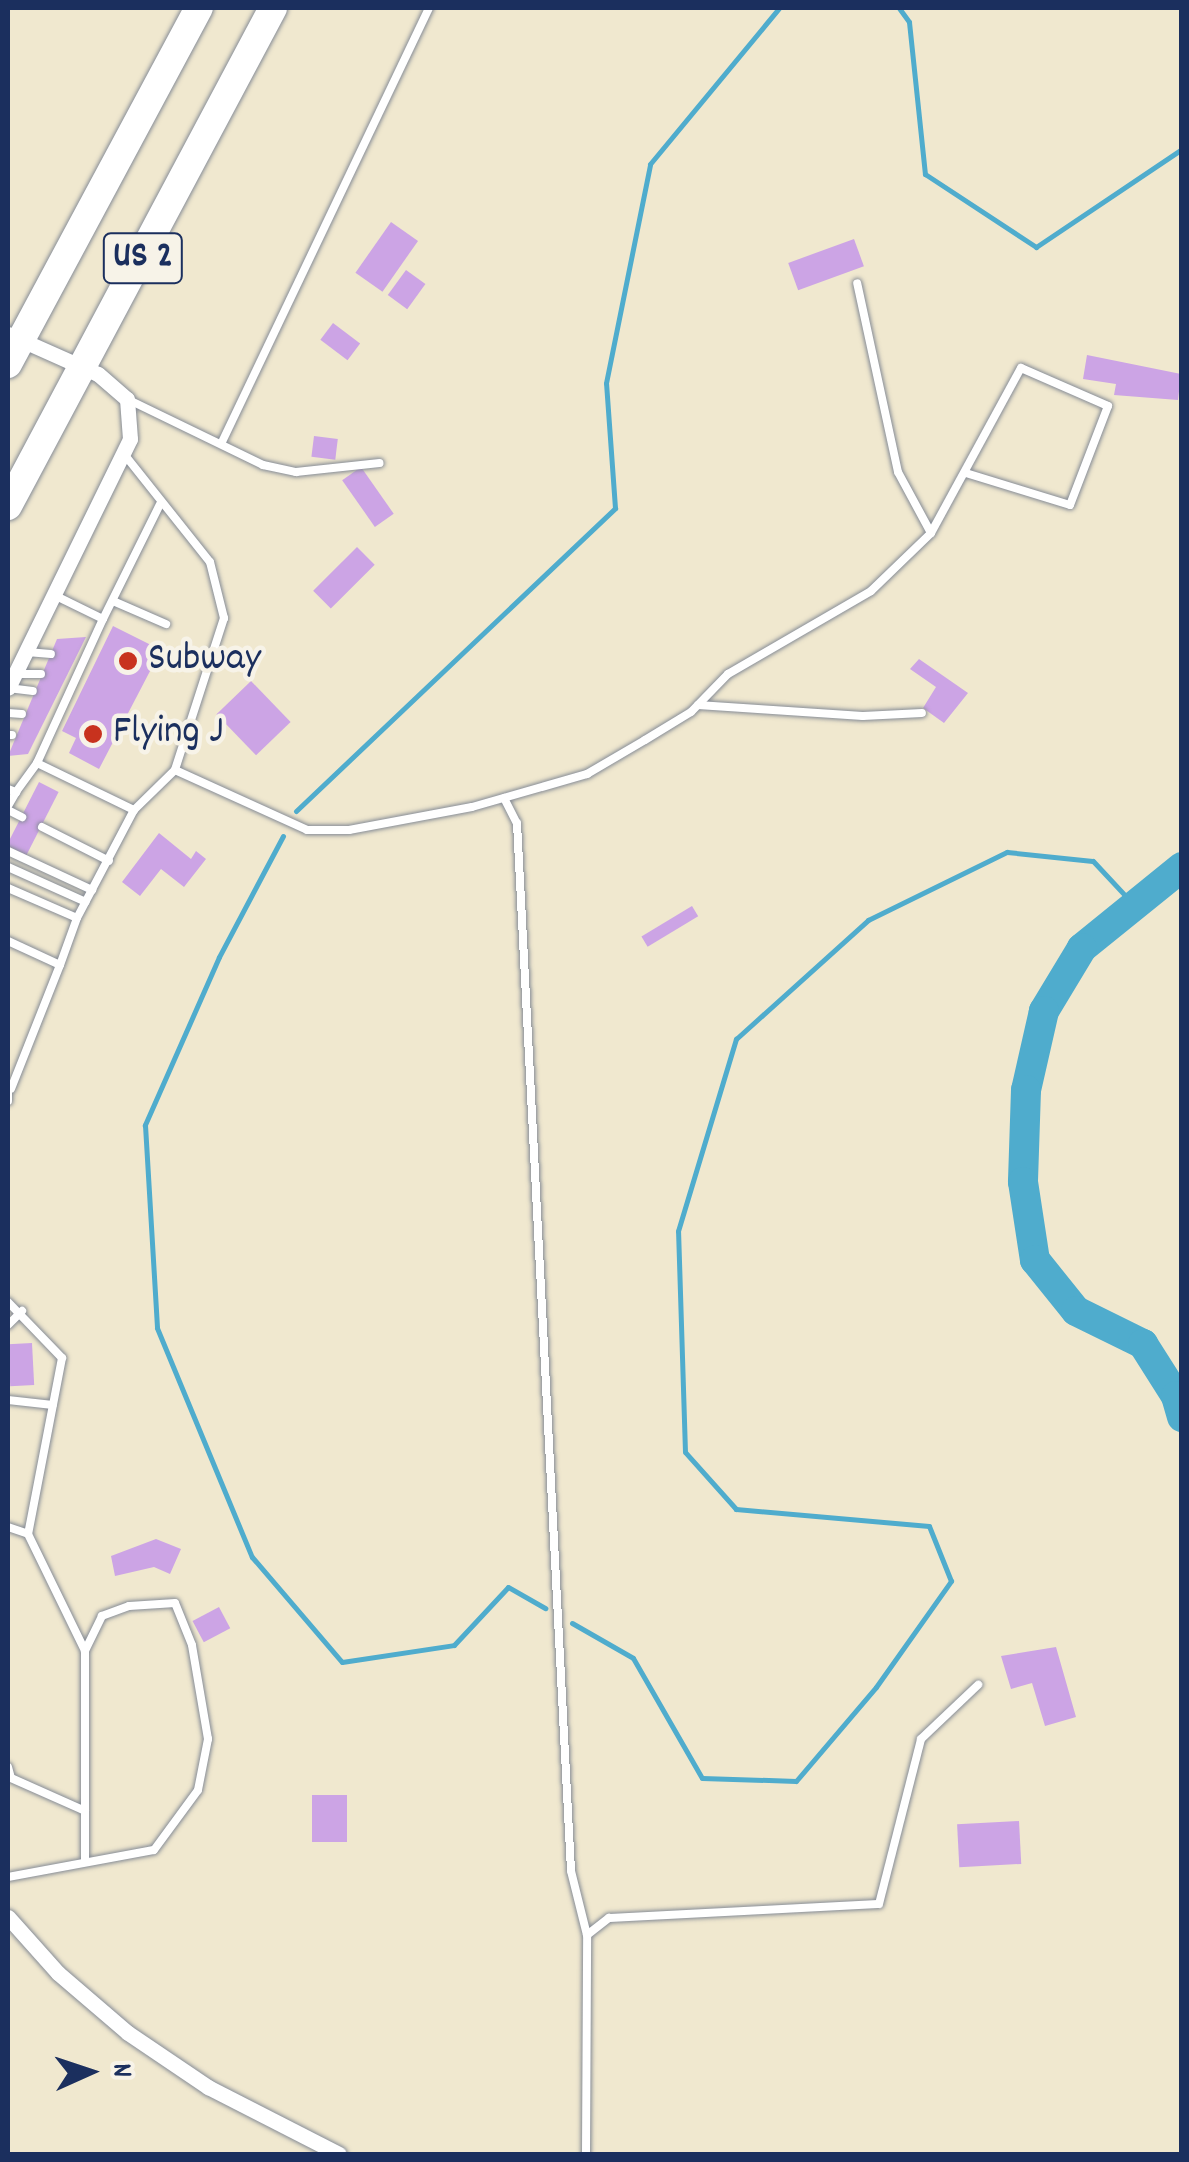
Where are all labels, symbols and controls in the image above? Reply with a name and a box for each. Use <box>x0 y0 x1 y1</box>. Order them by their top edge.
road number: US 2 <box>100 225 186 291</box>
place label: Subway <box>148 637 261 685</box>
marker: Subway <box>117 650 139 672</box>
place label: Flying J <box>113 710 224 758</box>
marker: Flying J <box>82 723 104 745</box>
north arrow <box>40 2022 140 2122</box>
text: N <box>100 2062 140 2078</box>

